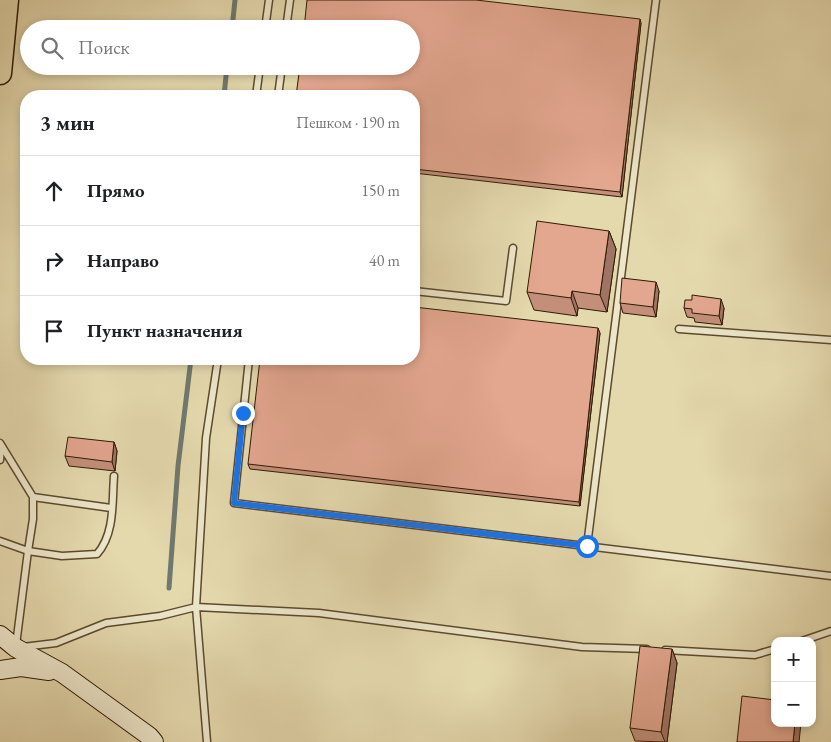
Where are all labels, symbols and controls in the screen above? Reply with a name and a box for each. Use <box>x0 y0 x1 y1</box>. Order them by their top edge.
search box <box>20 20 420 75</box>
icon: search <box>38 34 66 62</box>
text: Поиск <box>78 35 130 60</box>
text: 3 мин <box>40 109 95 136</box>
text: Пешком · 190 m <box>296 112 400 133</box>
icon: ahead <box>40 177 68 205</box>
text: Прямо <box>87 178 145 203</box>
text: 150 m <box>361 180 400 201</box>
icon: right <box>40 247 68 275</box>
text: Направо <box>87 248 159 273</box>
text: 40 m <box>369 250 400 271</box>
icon: arrive <box>40 317 68 345</box>
text: Пункт назначения <box>87 318 243 343</box>
route end <box>232 402 255 425</box>
route start <box>576 535 599 558</box>
map controls <box>771 637 816 727</box>
button: + <box>771 637 816 682</box>
button: − <box>771 682 816 727</box>

